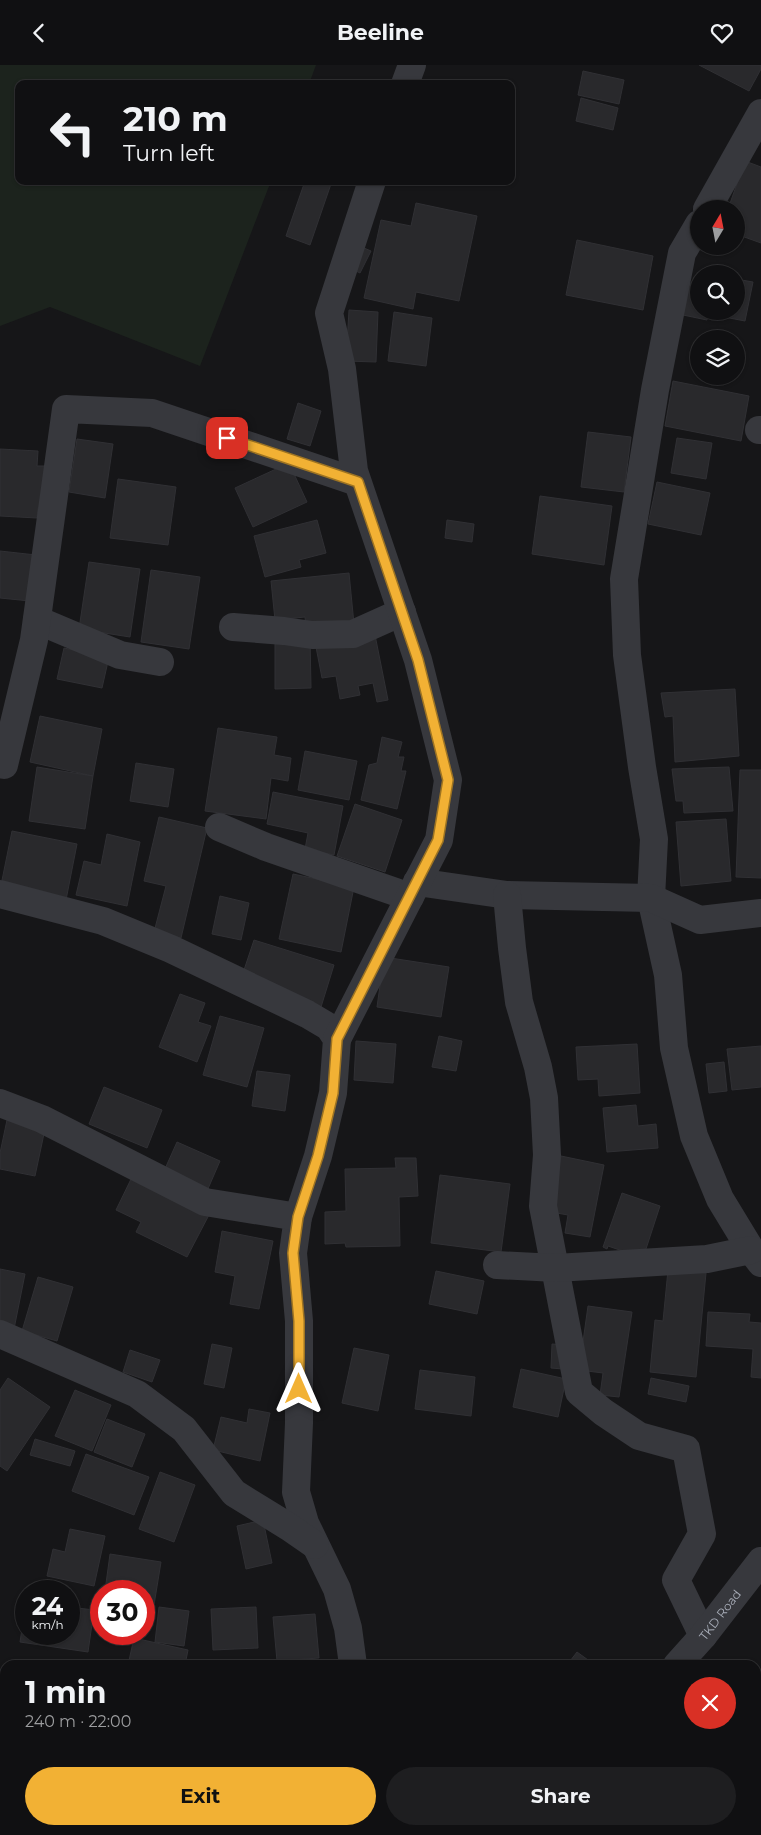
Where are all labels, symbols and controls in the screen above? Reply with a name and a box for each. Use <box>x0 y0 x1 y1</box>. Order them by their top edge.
icon: back <box>25 19 53 47</box>
text: Beeline <box>337 19 424 46</box>
icon: heart <box>708 19 736 47</box>
text: 210 m <box>123 97 228 140</box>
icon: left <box>40 100 105 165</box>
text: Turn left <box>123 140 215 167</box>
north arrow <box>690 200 745 255</box>
map controls <box>690 200 745 385</box>
button: search <box>690 265 745 320</box>
button: layers <box>690 330 745 385</box>
pin <box>206 417 248 459</box>
icon: arrive <box>213 424 241 452</box>
position arrow <box>272 1362 324 1414</box>
speed limit sign: 30 <box>90 1580 155 1645</box>
street label: TKD Road <box>695 1586 744 1643</box>
text: 24 <box>32 1591 63 1621</box>
text: km/h <box>31 1617 64 1632</box>
text: 1 min <box>25 1674 106 1711</box>
button: close <box>684 1677 736 1729</box>
text: 240 m · 22:00 <box>25 1712 131 1731</box>
button: Exit <box>25 1767 376 1825</box>
button: Share <box>386 1767 736 1825</box>

